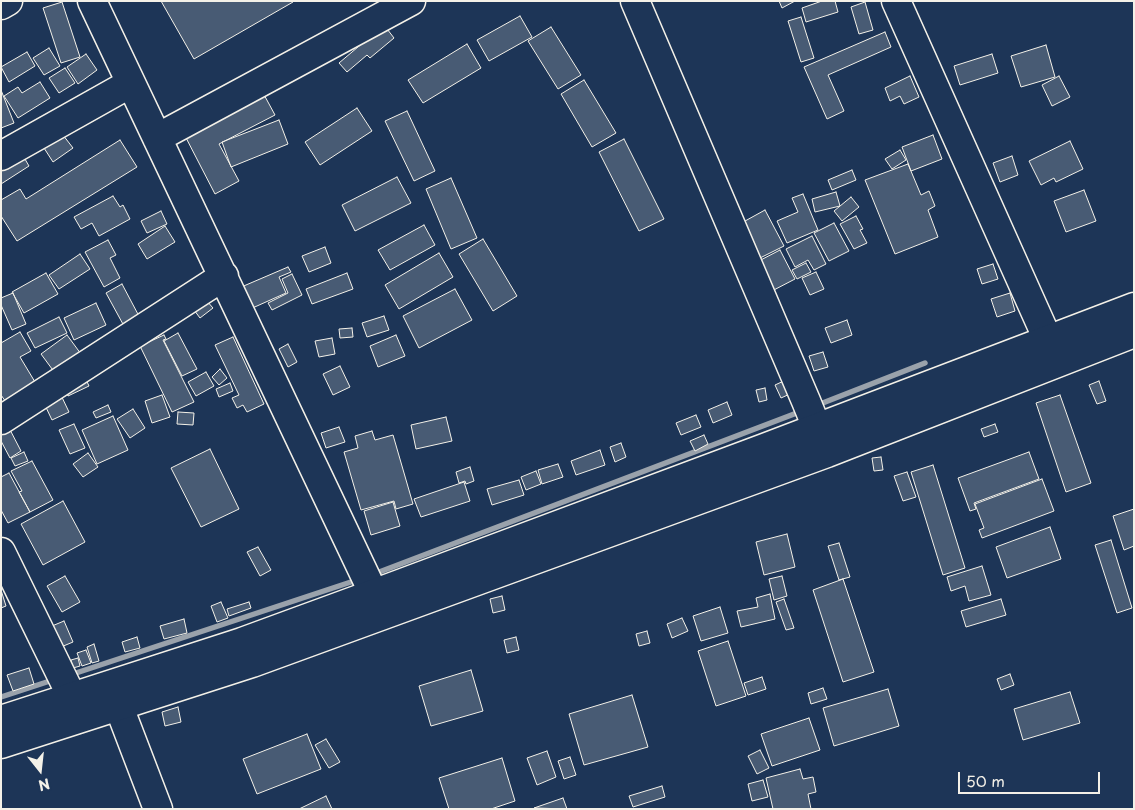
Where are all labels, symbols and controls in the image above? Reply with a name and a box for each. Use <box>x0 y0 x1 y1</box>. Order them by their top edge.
north arrow <box>15 745 65 795</box>
scale bar <box>960 762 1102 794</box>
text: 50 m <box>966 769 1005 792</box>
text: N <box>36 773 52 797</box>

